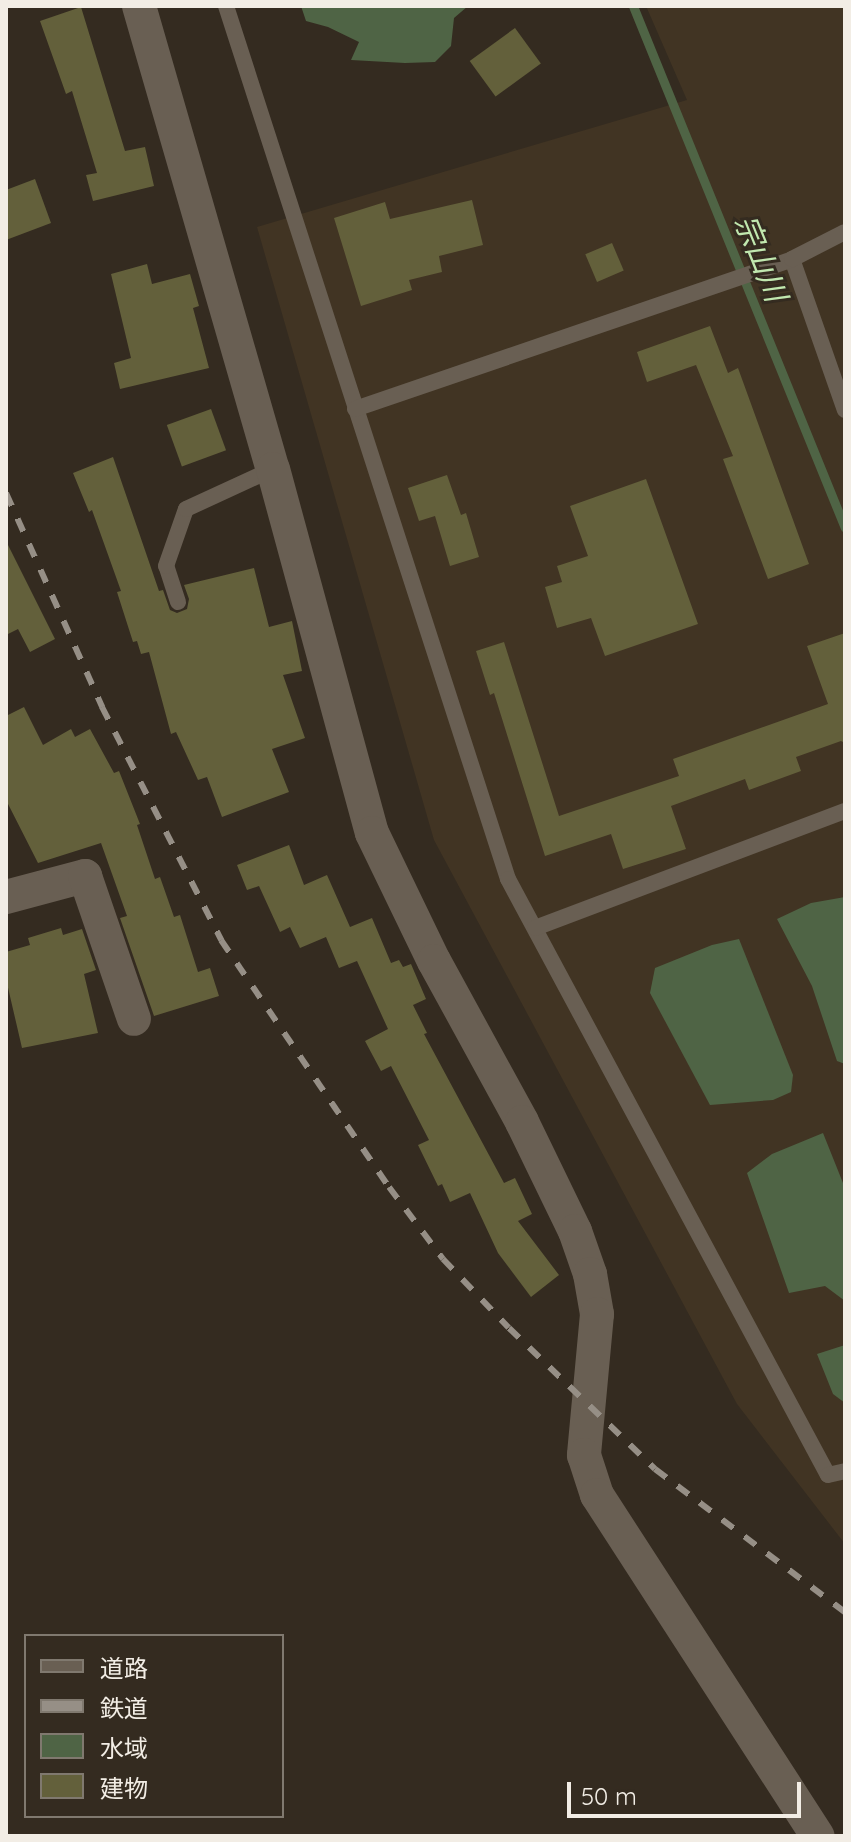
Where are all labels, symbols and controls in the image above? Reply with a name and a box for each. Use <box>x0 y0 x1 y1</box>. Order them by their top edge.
water label: 宗山川 <box>727 210 795 306</box>
legend <box>24 1634 284 1818</box>
text: 道路 <box>100 1653 148 1683</box>
text: 鉄道 <box>100 1693 148 1723</box>
text: 水域 <box>100 1733 148 1763</box>
scale bar <box>571 1766 805 1816</box>
text: 建物 <box>100 1773 148 1803</box>
text: 50 m <box>581 1781 637 1811</box>

